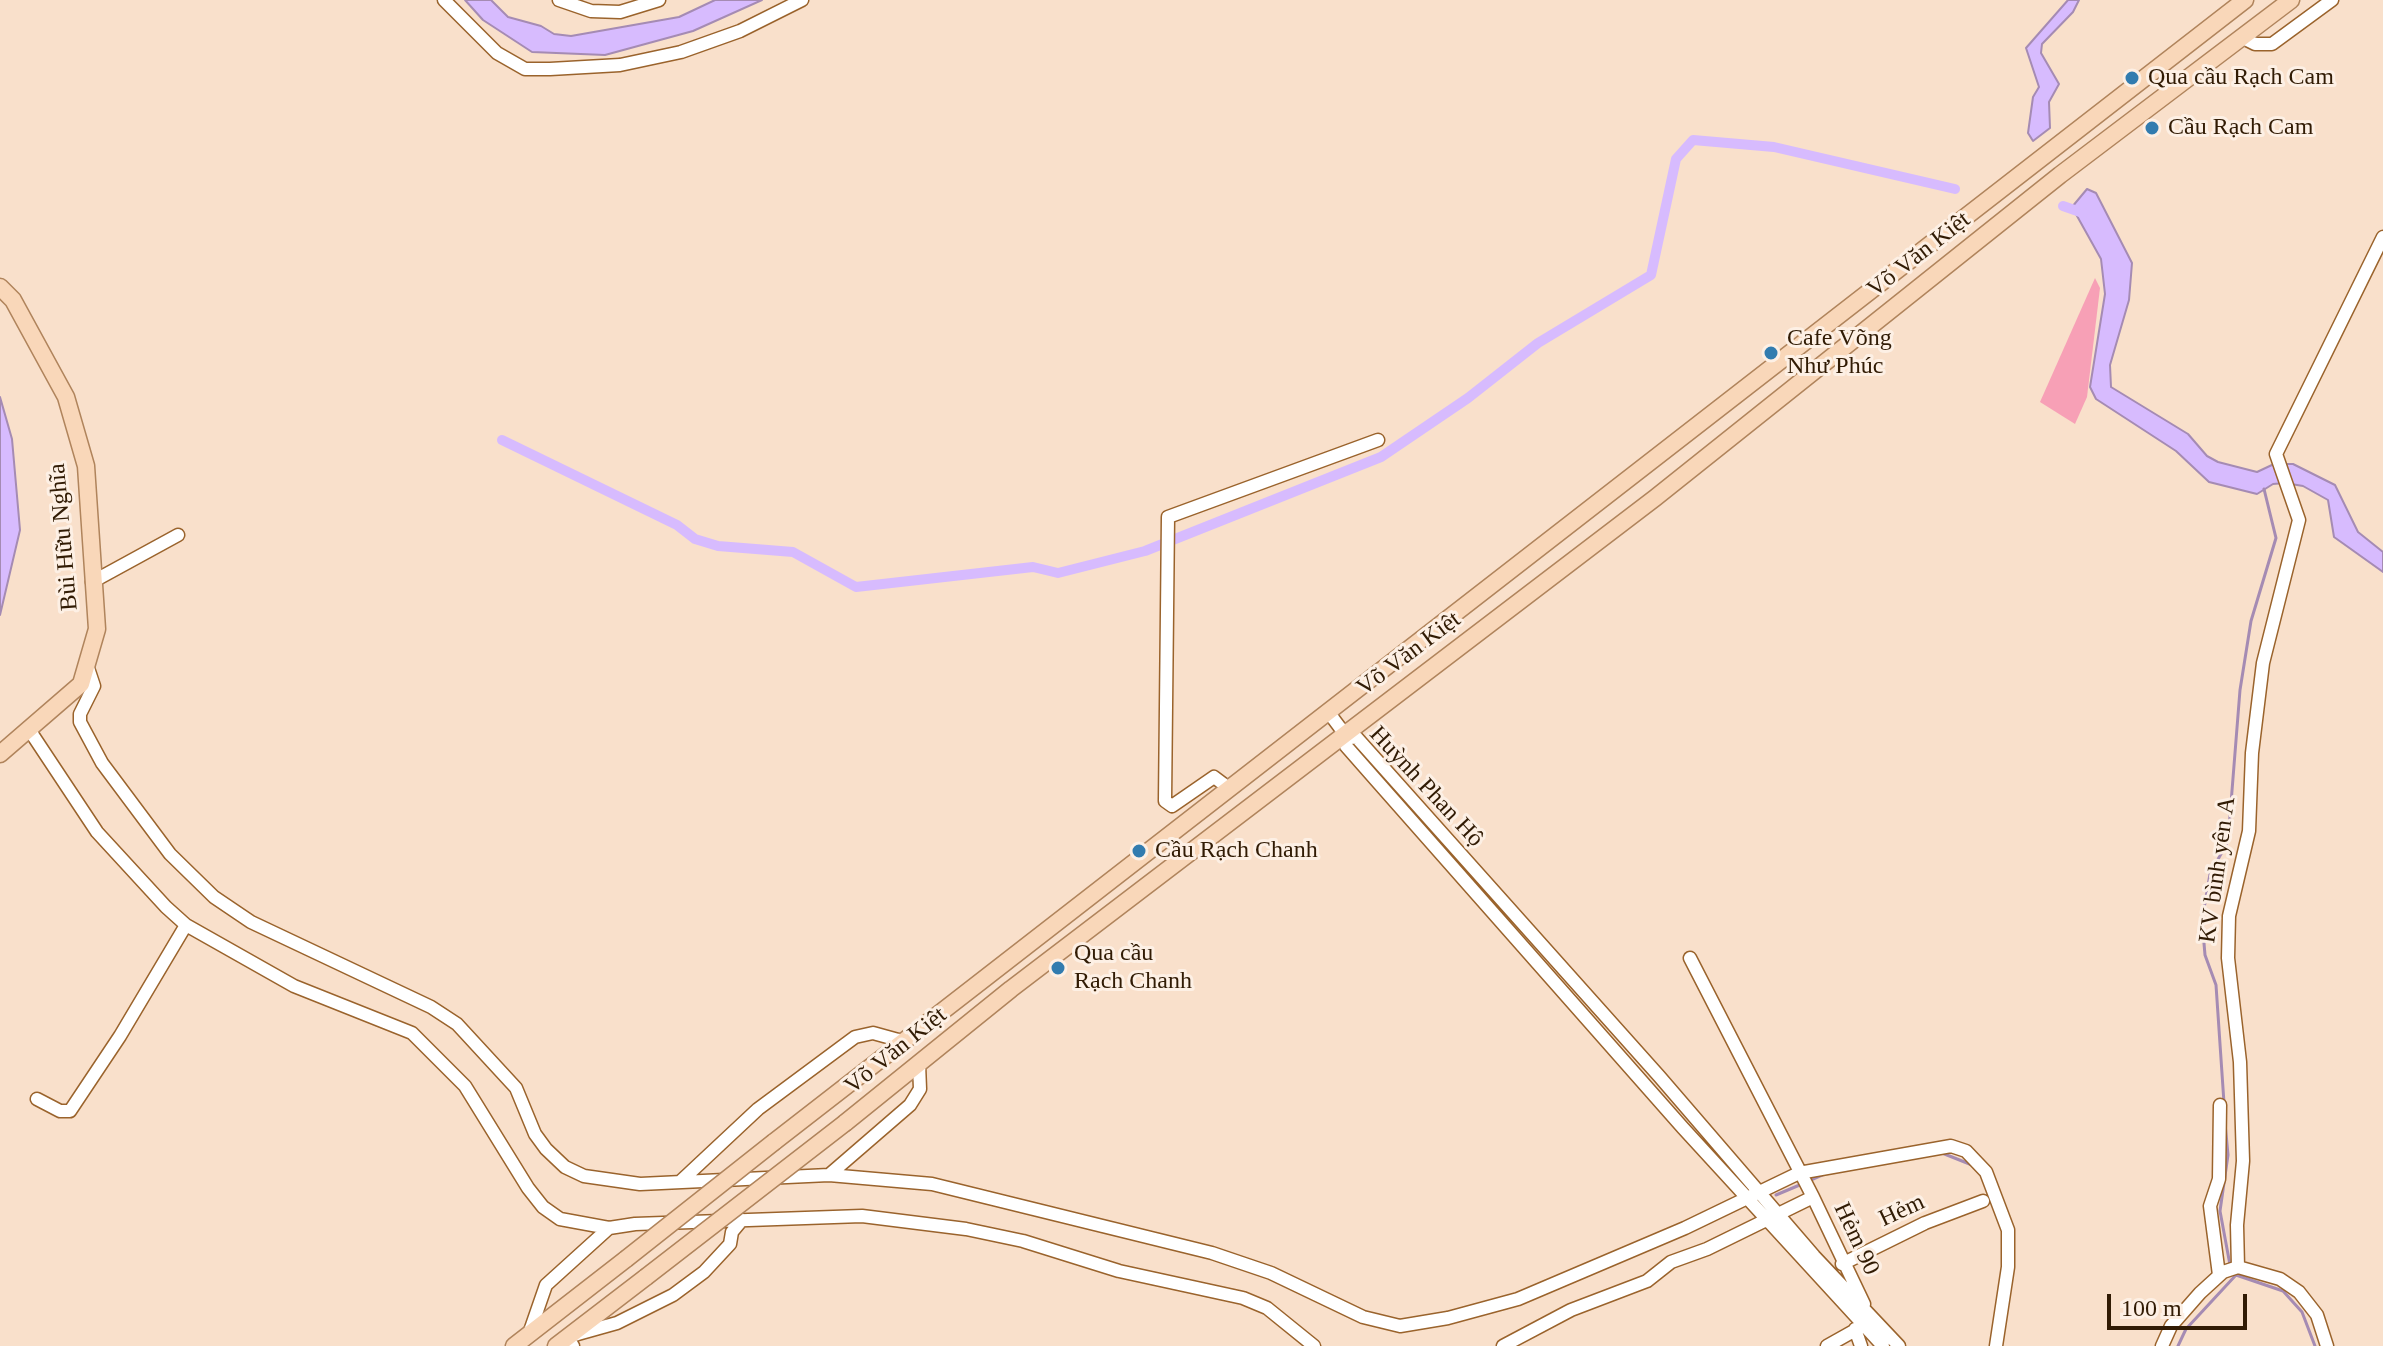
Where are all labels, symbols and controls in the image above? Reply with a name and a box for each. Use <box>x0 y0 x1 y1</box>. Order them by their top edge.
place label: Qua cầu Rạch Cam <box>2148 64 2334 92</box>
marker: Qua cầu Rạch Cam <box>2123 69 2141 87</box>
place label: Cầu Rạch Cam <box>2168 114 2313 142</box>
marker: Cầu Rạch Cam <box>2143 119 2161 137</box>
street label: Võ Văn Kiệt <box>1862 206 1976 304</box>
place label: Cafe Võng Như Phúc <box>1787 325 1892 381</box>
marker: Cafe Võng Như Phúc <box>1762 344 1780 362</box>
street label: Bùi Hữu Nghĩa <box>43 462 85 612</box>
street label: Võ Văn Kiệt <box>1351 606 1467 702</box>
street label: Huỳnh Phan Hộ <box>1363 721 1489 853</box>
street label: KV bình yên A <box>2193 795 2243 945</box>
place label: Cầu Rạch Chanh <box>1155 837 1318 865</box>
marker: Cầu Rạch Chanh <box>1130 842 1148 860</box>
place label: Qua cầu Rạch Chanh <box>1074 940 1192 996</box>
marker: Qua cầu Rạch Chanh <box>1049 959 1067 977</box>
street label: Võ Văn Kiệt <box>839 1001 953 1101</box>
street label: Hẻm <box>1875 1188 1929 1234</box>
street label: Hẻm 90 <box>1827 1198 1885 1280</box>
scale bar <box>2111 1278 2251 1328</box>
text: 100 m <box>2121 1295 2182 1321</box>

